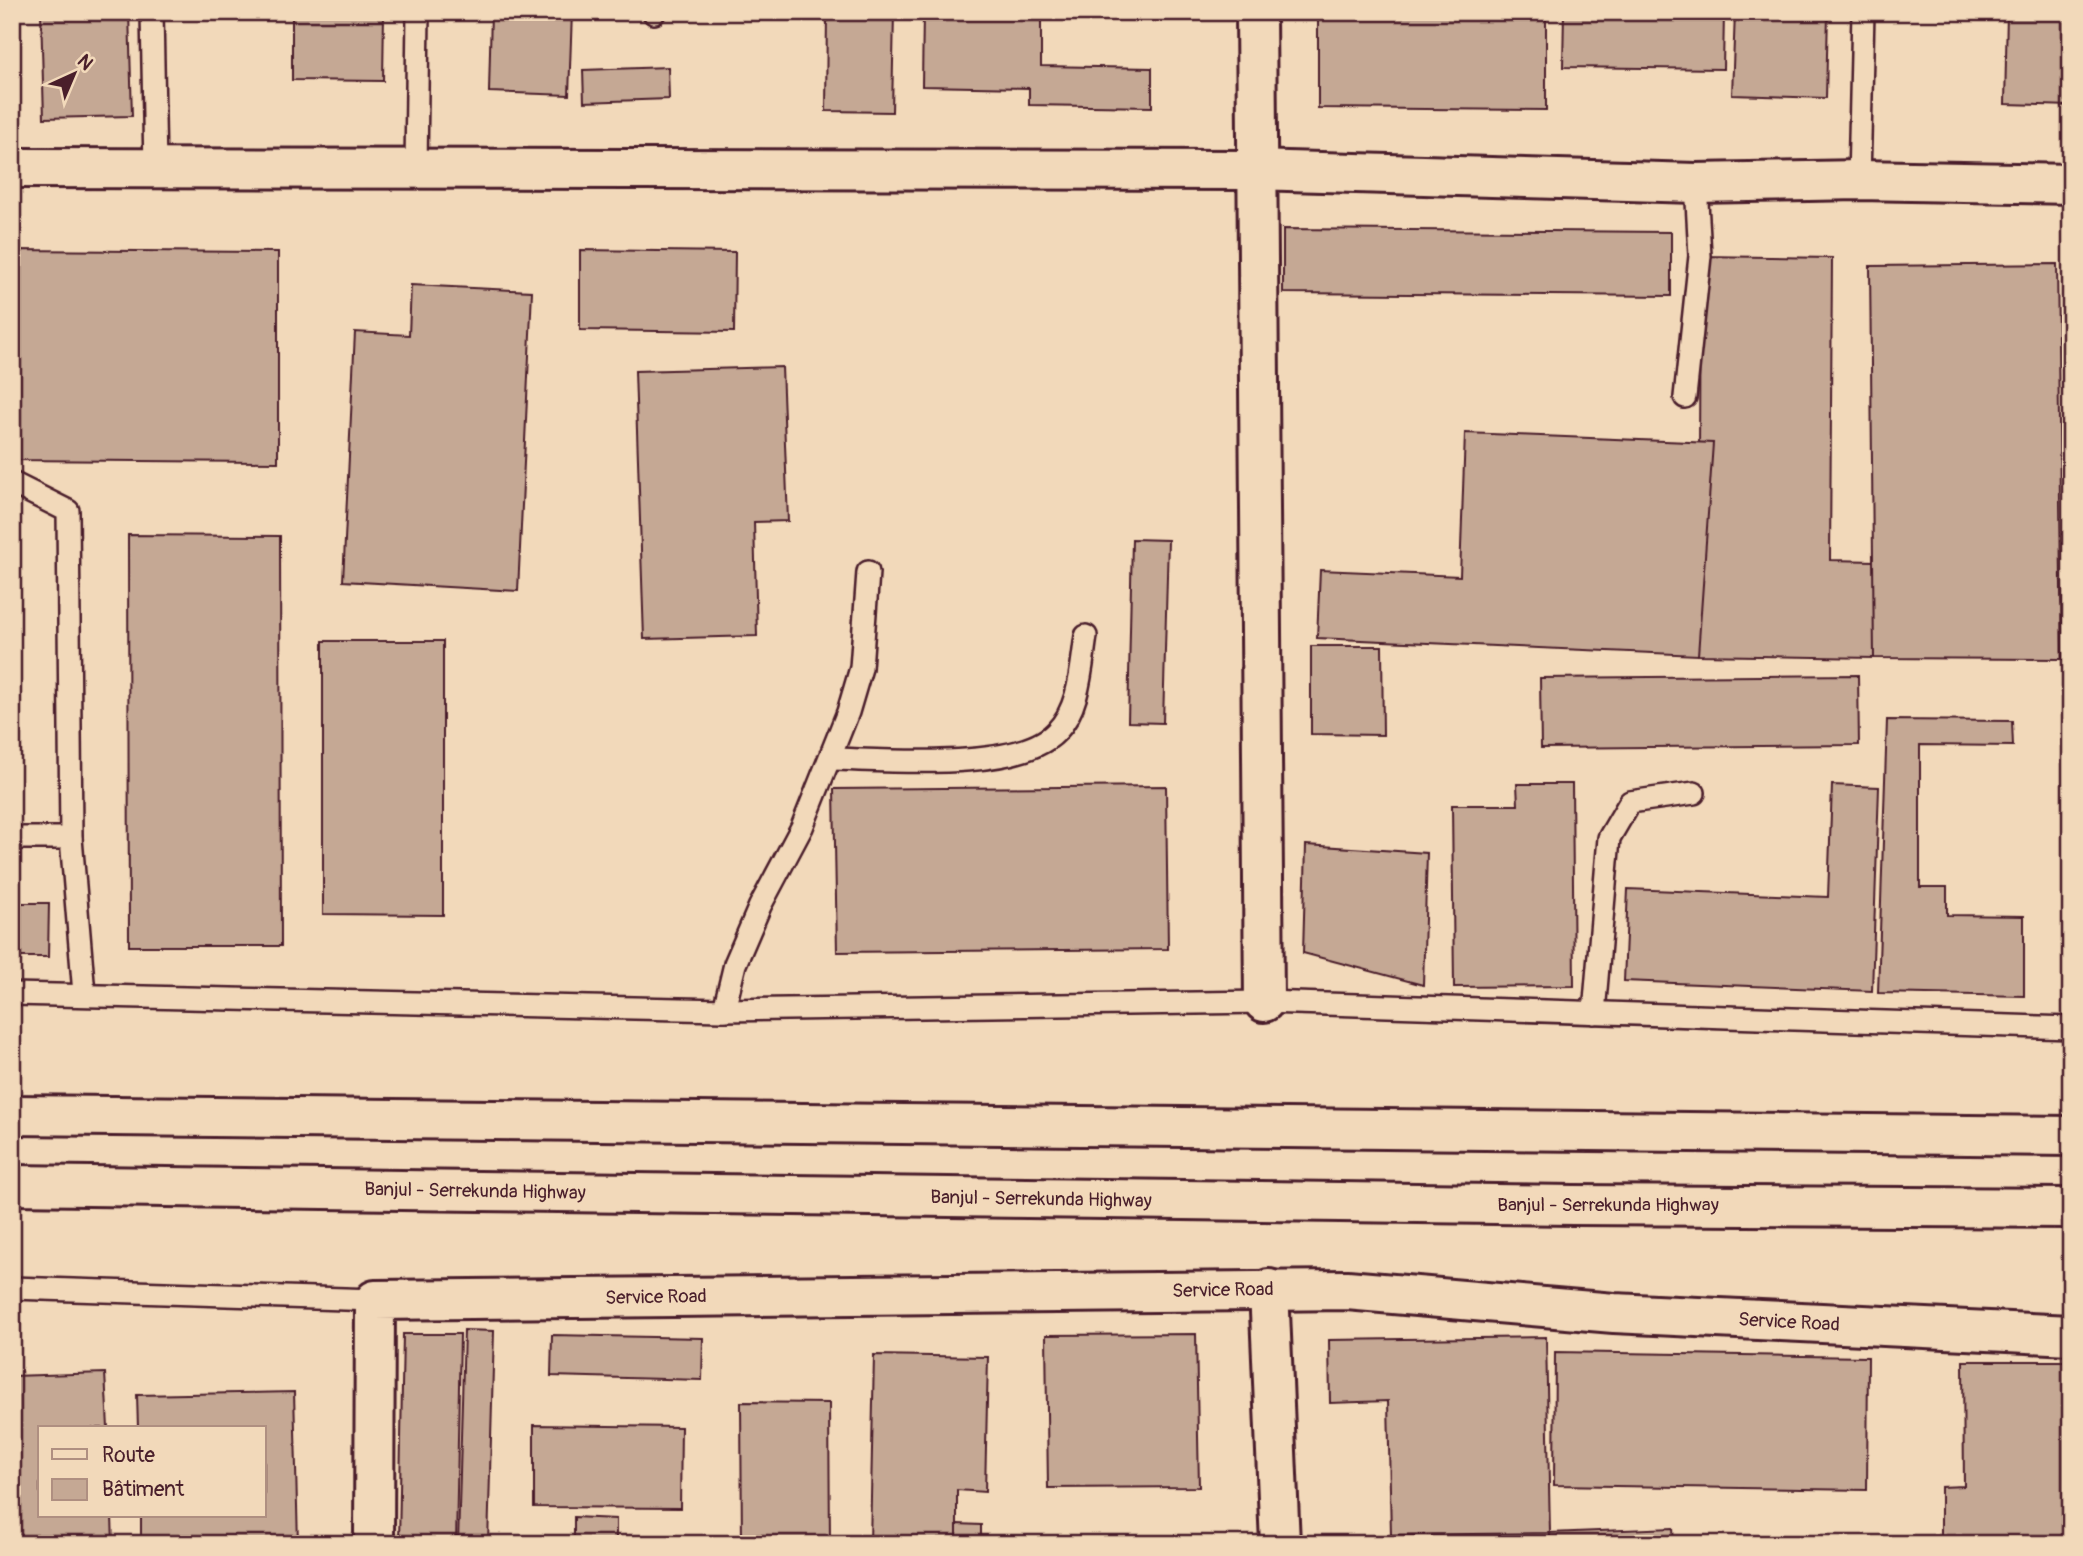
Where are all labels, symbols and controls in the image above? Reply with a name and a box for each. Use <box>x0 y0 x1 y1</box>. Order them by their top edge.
north arrow <box>38 38 108 108</box>
text: N <box>72 49 98 76</box>
street label: Banjul - Serrekunda Highway <box>364 1177 586 1205</box>
street label: Banjul - Serrekunda Highway <box>930 1185 1152 1213</box>
street label: Banjul - Serrekunda Highway <box>1497 1193 1719 1217</box>
street label: Service Road <box>1172 1277 1274 1303</box>
street label: Service Road <box>605 1284 707 1310</box>
street label: Service Road <box>1738 1307 1840 1337</box>
legend <box>38 1426 266 1518</box>
text: Route <box>102 1442 155 1469</box>
text: Bâtiment <box>102 1476 185 1503</box>

